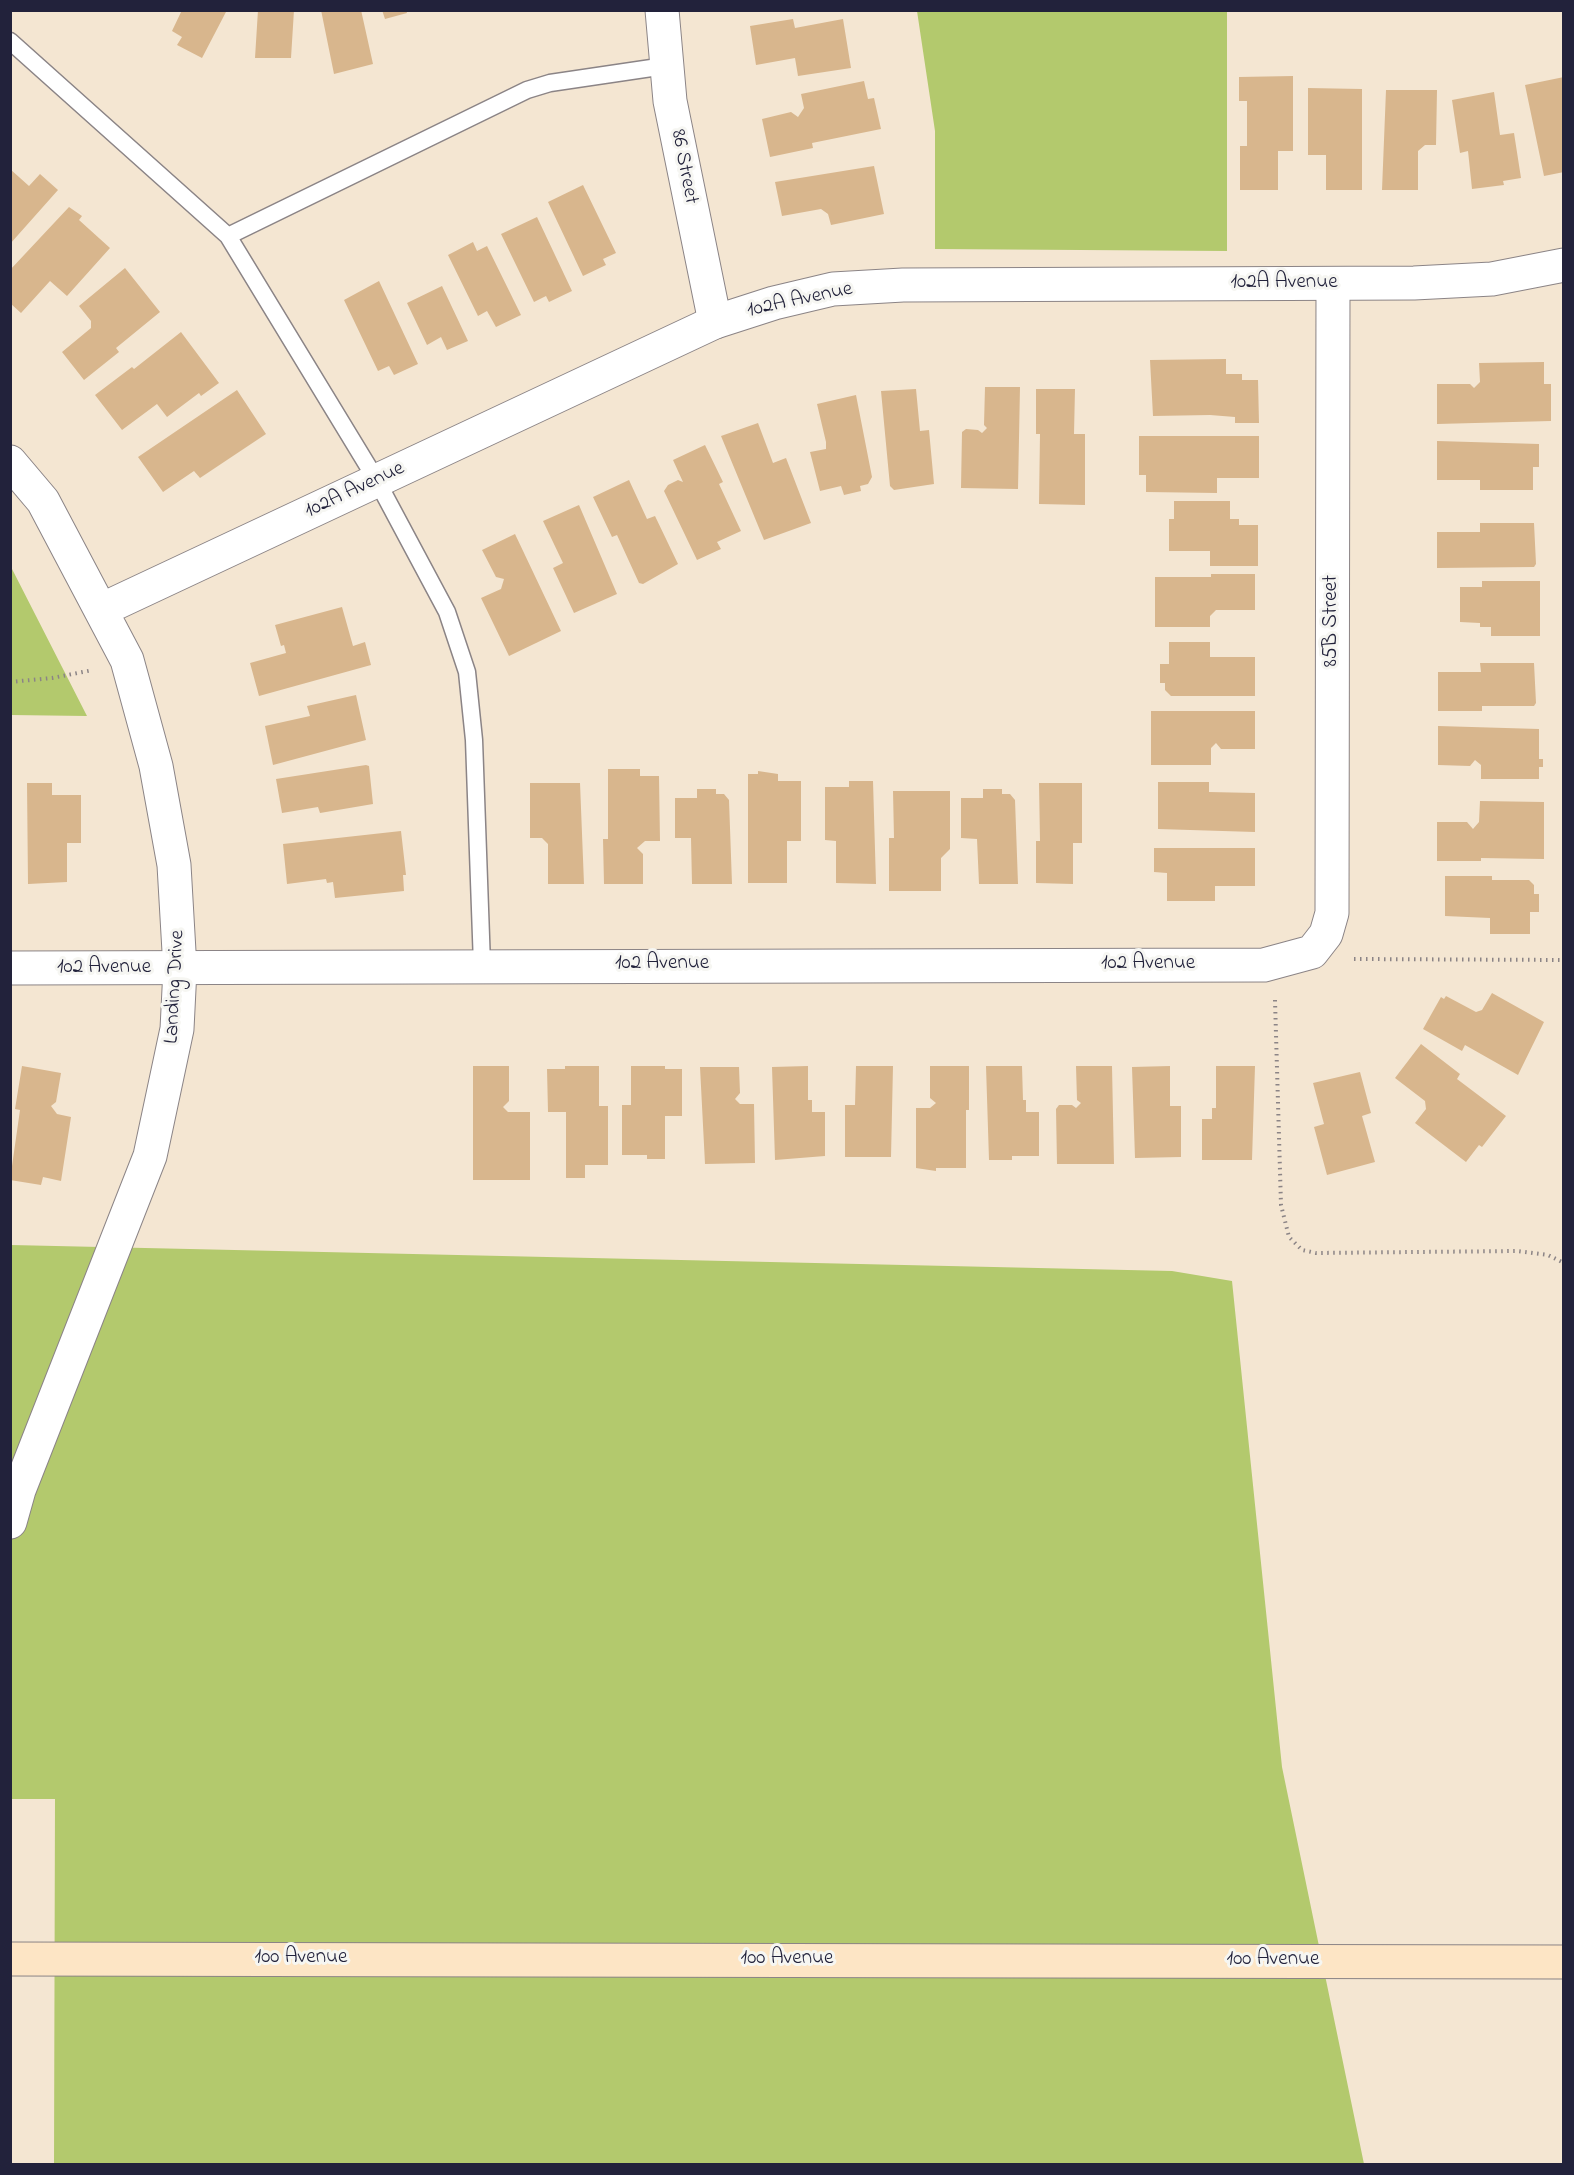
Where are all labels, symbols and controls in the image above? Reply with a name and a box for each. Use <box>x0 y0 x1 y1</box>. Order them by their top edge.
street label: 86 Street <box>663 128 703 206</box>
street label: 102A Avenue <box>1230 271 1338 297</box>
street label: 102A Avenue <box>745 278 855 324</box>
street label: 102A Avenue <box>301 457 409 525</box>
street label: 85B Street <box>1320 575 1346 667</box>
street label: Landing Drive <box>160 929 192 1045</box>
street label: 102 Avenue <box>615 952 709 978</box>
street label: 102 Avenue <box>1101 952 1195 978</box>
street label: 102 Avenue <box>57 956 151 982</box>
street label: 100 Avenue <box>255 1946 347 1972</box>
street label: 100 Avenue <box>741 1947 833 1973</box>
street label: 100 Avenue <box>1227 1948 1319 1974</box>

